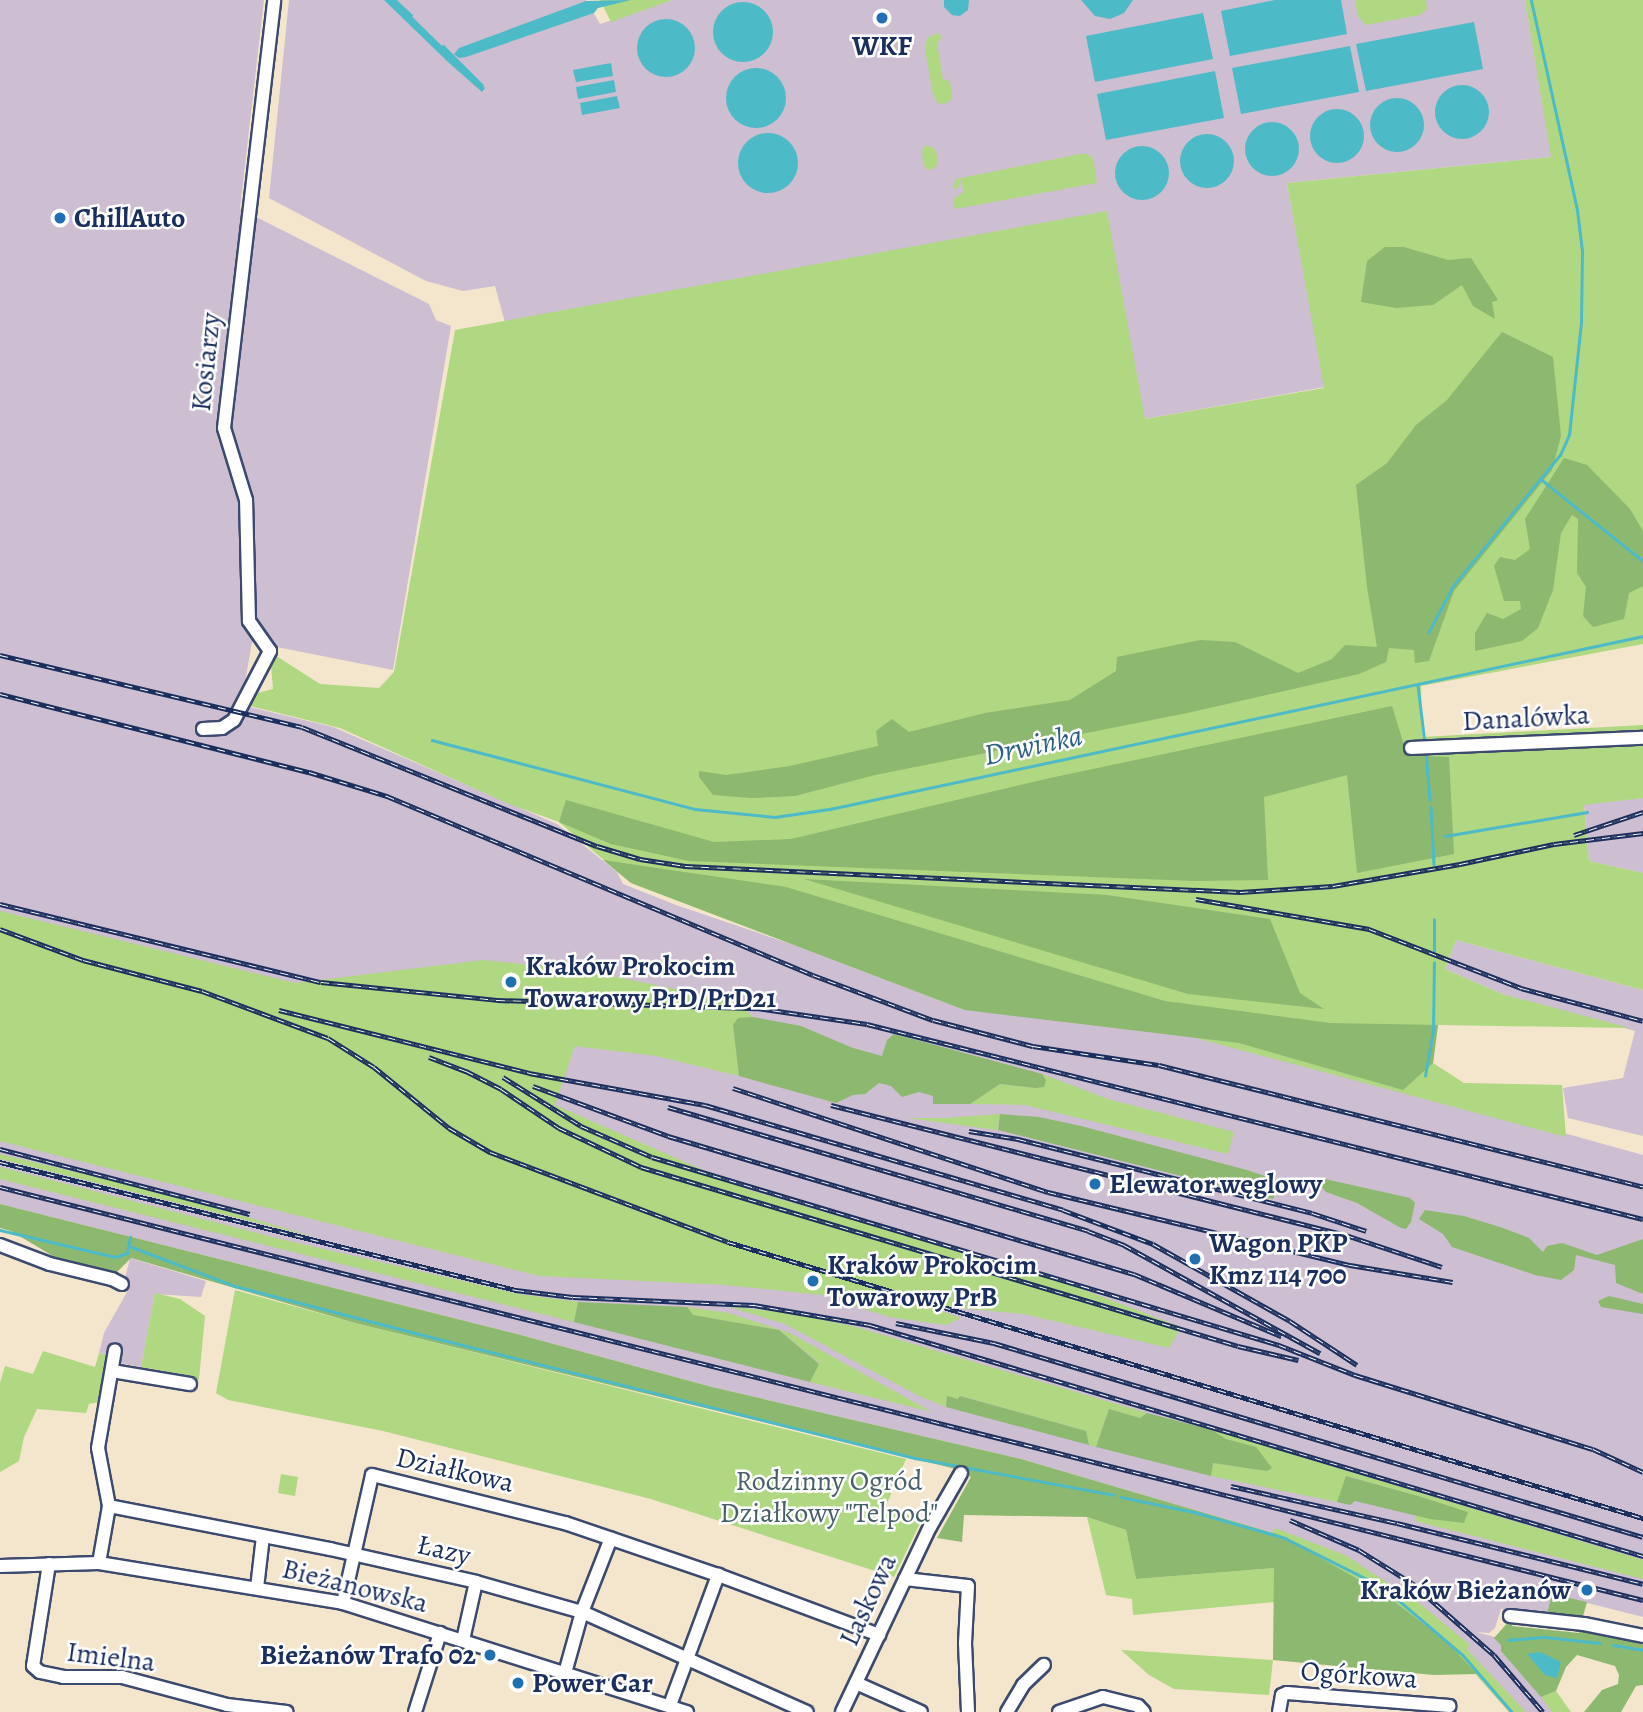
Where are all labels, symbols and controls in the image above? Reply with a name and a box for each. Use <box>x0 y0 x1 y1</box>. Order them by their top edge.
marker: WKF <box>874 10 890 26</box>
place label: WKF <box>852 29 912 63</box>
place label: ChillAuto <box>74 201 185 235</box>
marker: ChillAuto <box>52 210 68 226</box>
street label: Kosiarzy <box>184 311 228 413</box>
street label: Danalówka <box>1461 698 1591 738</box>
water label: Drwinka <box>980 717 1086 773</box>
place label: Kraków Prokocim Towarowy PrD/PrD21 <box>525 949 776 1015</box>
marker: Kraków Prokocim Towarowy PrD/PrD21 <box>503 974 519 990</box>
place label: Elewator węglowy <box>1109 1167 1322 1201</box>
marker: Elewator węglowy <box>1087 1176 1103 1192</box>
place label: Wagon PKP Kmz 114 700 <box>1209 1226 1347 1292</box>
place label: Kraków Prokocim Towarowy PrB <box>827 1248 1037 1314</box>
marker: Wagon PKP Kmz 114 700 <box>1187 1251 1203 1267</box>
marker: Kraków Prokocim Towarowy PrB <box>805 1273 821 1289</box>
street label: Działkowa <box>393 1440 517 1500</box>
park label: Rodzinny Ogród Działkowy "Telpod" <box>719 1464 939 1530</box>
street label: Łazy <box>414 1528 474 1572</box>
street label: Laskowa <box>832 1549 904 1651</box>
street label: Bieżanowska <box>279 1552 431 1620</box>
place label: Kraków Bieżanów <box>1360 1573 1571 1607</box>
marker: Kraków Bieżanów <box>1577 1580 1597 1600</box>
street label: Imielna <box>65 1635 157 1679</box>
place label: Bieżanów Trafo 02 <box>260 1638 476 1672</box>
marker: Bieżanów Trafo 02 <box>482 1647 498 1663</box>
street label: Ogórkowa <box>1299 1654 1419 1696</box>
place label: Power Car <box>532 1666 653 1700</box>
marker: Power Car <box>510 1675 526 1691</box>

